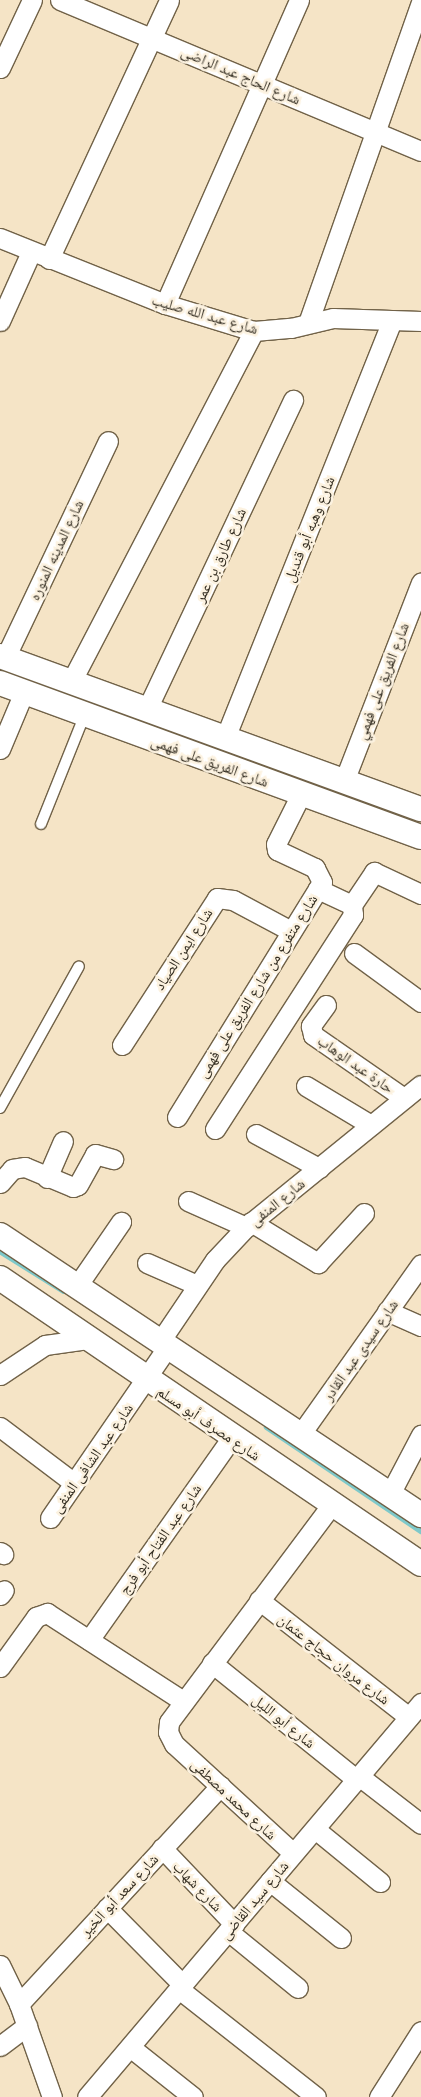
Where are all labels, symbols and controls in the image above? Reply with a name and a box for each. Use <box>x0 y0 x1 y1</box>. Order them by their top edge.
street label: شارع الحاج عبد الراضى <box>179 42 303 108</box>
street label: شارع عبد الله صليب <box>150 290 260 338</box>
street label: شارع وهبه أبو قنديل <box>280 473 338 585</box>
street label: شارع المدينه المنوره <box>25 497 87 603</box>
street label: شارع طارق بن عمر <box>190 505 250 605</box>
street label: شارع الفريق على فهمي <box>351 620 413 742</box>
street label: شارع الفريق على فهمى <box>149 731 271 791</box>
street label: شارع متفرع من شارع الفريق على فهمى <box>193 891 321 1081</box>
street label: شارع ايمن الصياد <box>150 905 216 993</box>
street label: حارة عبد الوهاب <box>314 1031 398 1097</box>
street label: شارع المنفى <box>246 1174 308 1230</box>
street label: شارع سيدى عبد القادر <box>318 1296 402 1404</box>
street label: شارع مصرف أبو مسلم <box>154 1382 264 1464</box>
street label: شارع عبد الشافى المنفى <box>47 1400 137 1516</box>
street label: شارع عبد الفتاح أبو فرج <box>115 1480 205 1598</box>
street label: شارع مروان حجاج عثمان <box>274 1610 394 1708</box>
street label: شارع أبو الليل <box>249 1690 319 1752</box>
street label: شارع محمد مصطفى <box>187 1755 281 1843</box>
street label: شارع سعد أبو الخير <box>76 1850 162 1940</box>
street label: شارع شهاب <box>170 1857 226 1915</box>
street label: شارع سيد القاضى <box>216 1857 292 1943</box>

